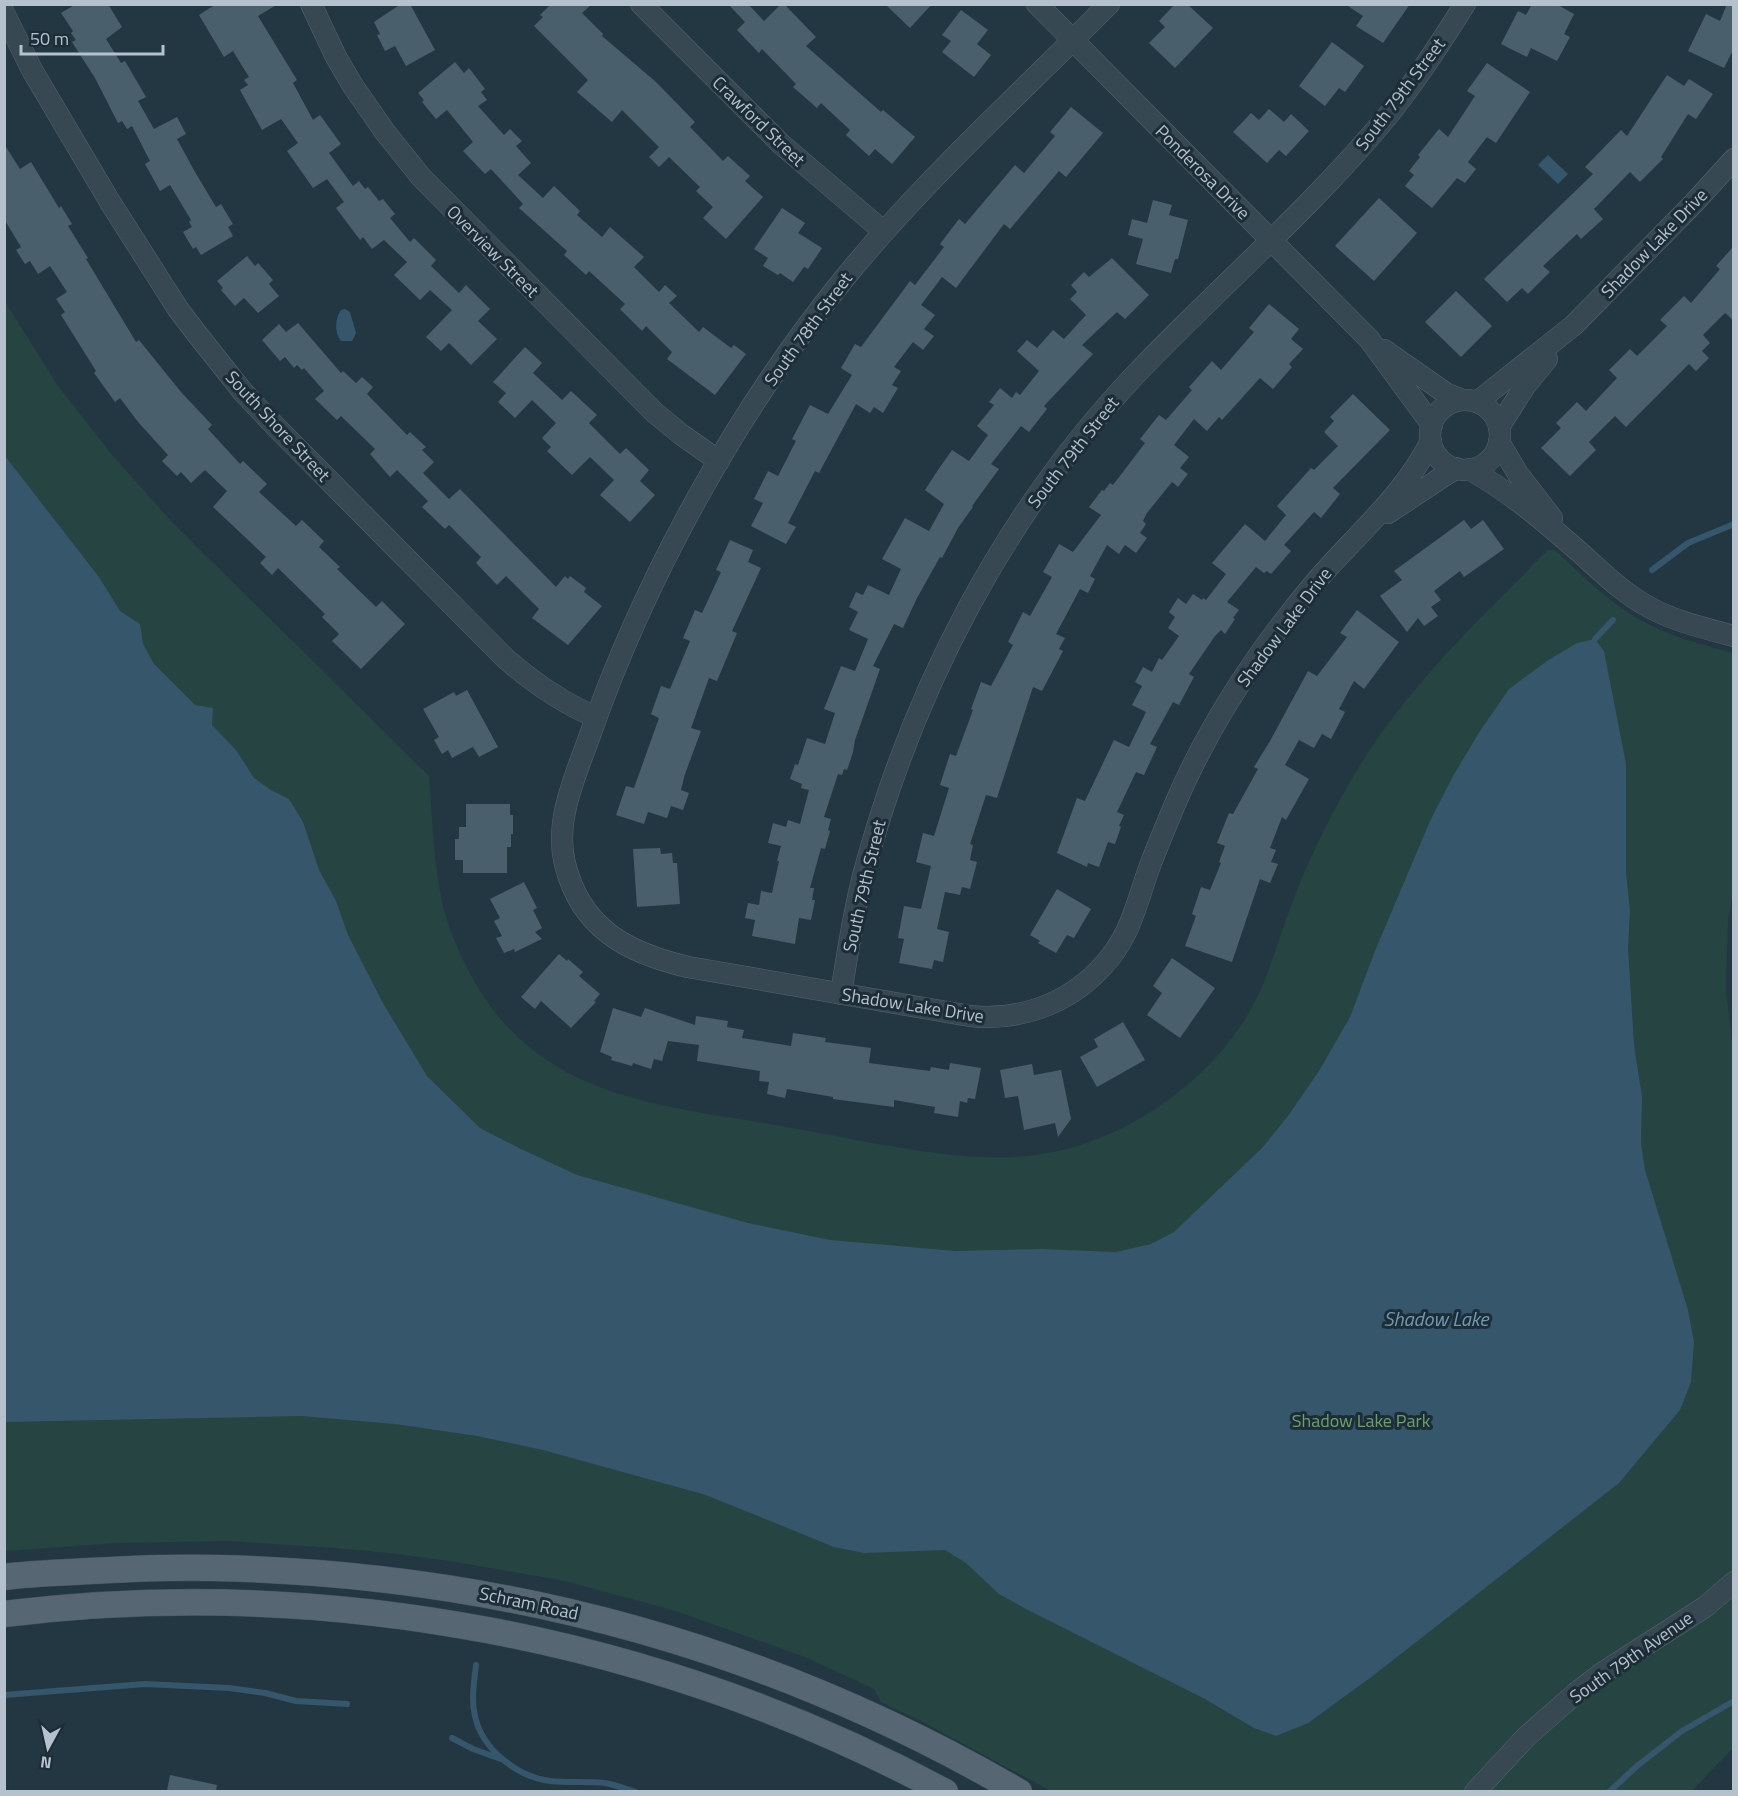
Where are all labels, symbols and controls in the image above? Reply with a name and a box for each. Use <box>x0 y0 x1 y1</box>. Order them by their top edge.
scale bar <box>21 18 164 56</box>
text: 50 m <box>30 25 69 52</box>
street label: South 79th Street <box>1349 31 1452 156</box>
street label: Crawford Street <box>707 70 812 173</box>
street label: Ponderosa Drive <box>1149 118 1257 226</box>
street label: Shadow Lake Drive <box>1594 182 1714 304</box>
street label: Overview Street <box>441 199 546 304</box>
street label: South 78th Street <box>757 266 859 392</box>
street label: South Shore Street <box>219 364 337 488</box>
street label: South 79th Street <box>1021 390 1126 514</box>
street label: Shadow Lake Drive <box>1230 562 1338 692</box>
street label: South 79th Street <box>836 816 893 955</box>
street label: Shadow Lake Drive <box>840 980 986 1030</box>
water label: Shadow Lake <box>1384 1303 1490 1334</box>
park label: Shadow Lake Park <box>1292 1407 1431 1434</box>
street label: Schram Road <box>477 1579 581 1627</box>
street label: South 79th Avenue <box>1564 1604 1698 1710</box>
north arrow <box>18 1718 78 1778</box>
text: N <box>39 1750 53 1776</box>

